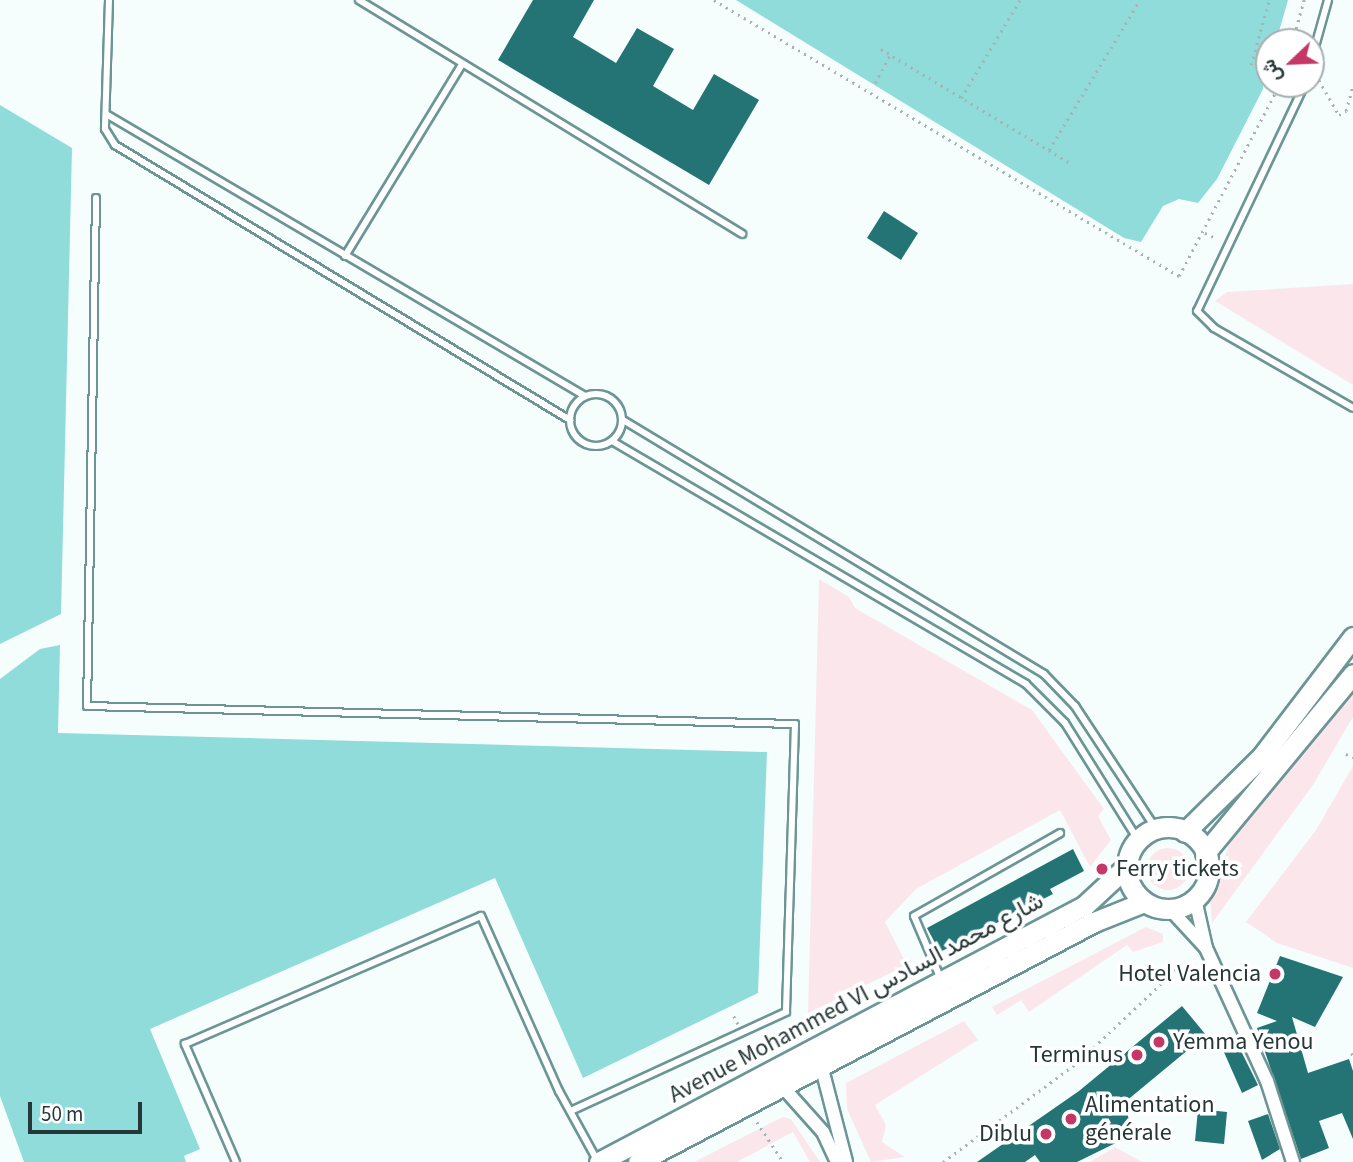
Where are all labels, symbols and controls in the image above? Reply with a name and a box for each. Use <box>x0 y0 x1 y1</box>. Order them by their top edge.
north arrow <box>1255 28 1325 98</box>
text: ش <box>1255 55 1289 86</box>
place label: Ferry tickets <box>1116 855 1239 883</box>
marker: Ferry tickets <box>1094 861 1110 877</box>
street label: Avenue Mohammed VI شارع محمد السادس <box>664 887 1048 1109</box>
place label: Hotel Valencia <box>1118 960 1261 988</box>
marker: Hotel Valencia <box>1267 966 1283 982</box>
place label: Yemma Yenou <box>1173 1028 1314 1056</box>
marker: Yemma Yenou <box>1151 1034 1167 1050</box>
place label: Terminus <box>1029 1041 1123 1069</box>
marker: Terminus <box>1129 1047 1145 1063</box>
scale bar <box>32 1088 145 1132</box>
place label: Alimentation générale <box>1085 1091 1215 1147</box>
text: 50 m <box>41 1099 83 1129</box>
marker: Alimentation générale <box>1063 1111 1079 1127</box>
place label: Diblu <box>979 1120 1032 1148</box>
marker: Diblu <box>1038 1126 1054 1142</box>

